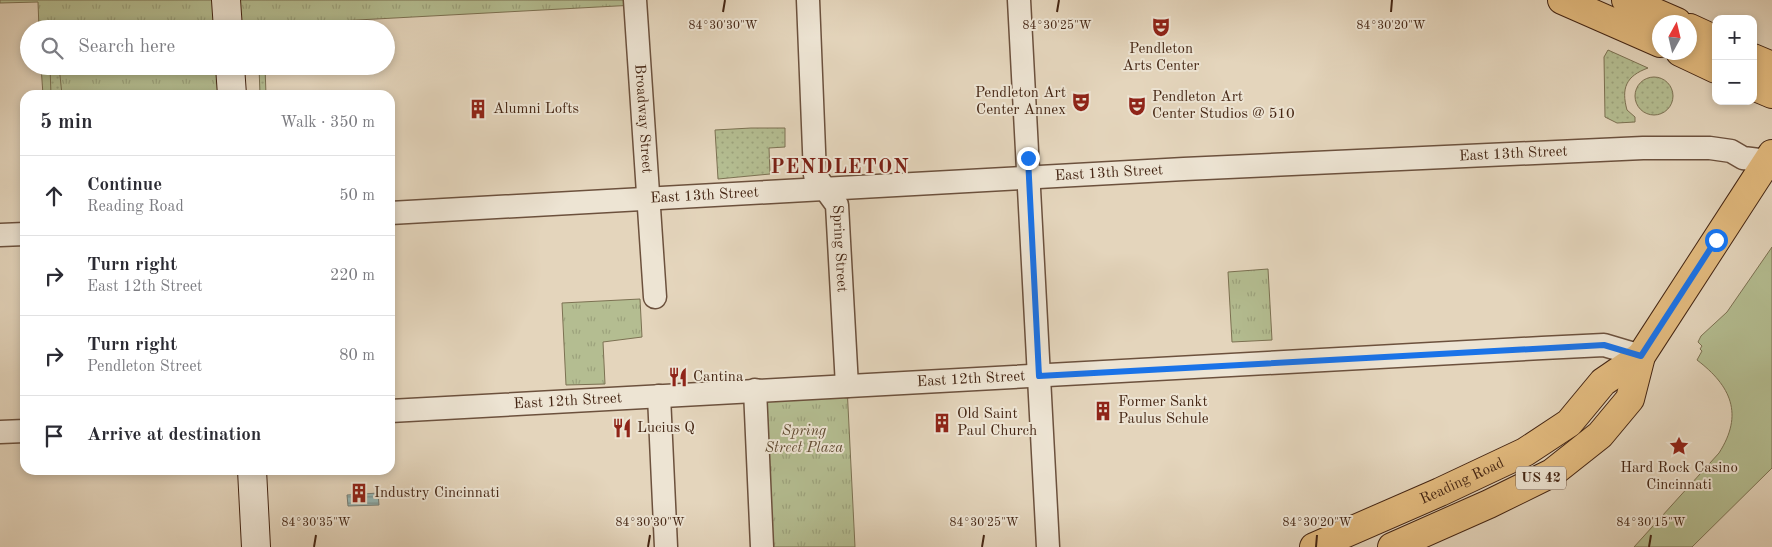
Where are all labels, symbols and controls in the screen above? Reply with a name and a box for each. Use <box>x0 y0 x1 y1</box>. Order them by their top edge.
north arrow <box>1652 15 1697 60</box>
map controls <box>1712 15 1757 105</box>
button: + <box>1712 15 1757 60</box>
theatre icon: Pendleton Arts Center <box>1150 16 1172 38</box>
text: 84°30'25"W <box>1022 19 1092 32</box>
search box <box>20 20 395 75</box>
text: 84°30'30"W <box>688 20 758 32</box>
text: 84°30'20"W <box>1356 20 1426 32</box>
icon: search <box>38 34 66 62</box>
text: Search here <box>78 38 175 57</box>
place label: Pendleton Arts Center <box>1123 42 1199 74</box>
button: − <box>1712 60 1757 105</box>
street label: Broadway Street <box>632 64 654 174</box>
place label: Pendleton Art Center Annex <box>975 86 1066 118</box>
place label: Pendleton Art Center Studios @ 510 <box>1152 90 1295 122</box>
theatre icon: Pendleton Art Center Annex <box>1070 91 1092 113</box>
theatre icon: Pendleton Art Center Studios @ 510 <box>1126 95 1148 117</box>
building icon: Alumni Lofts <box>467 98 489 120</box>
place label: Alumni Lofts <box>493 102 579 117</box>
text: 5 min <box>40 112 93 133</box>
text: Walk · 350 m <box>280 115 375 131</box>
street label: East 13th Street <box>1459 144 1568 164</box>
route end <box>1017 147 1040 170</box>
district label: PENDLETON <box>771 158 909 178</box>
street label: East 13th Street <box>1054 163 1164 184</box>
text: Continue <box>87 176 162 195</box>
icon: ahead <box>40 182 68 210</box>
street label: East 13th Street <box>650 185 759 206</box>
text: 50 m <box>339 188 375 204</box>
text: Reading Road <box>87 199 184 215</box>
street label: Spring Street <box>830 204 849 293</box>
route start <box>1705 229 1728 252</box>
text: Turn right <box>87 256 177 275</box>
icon: right <box>40 262 68 290</box>
text: 220 m <box>330 268 375 284</box>
text: East 12th Street <box>87 279 203 295</box>
text: Turn right <box>87 336 177 355</box>
icon: right <box>40 342 68 370</box>
text: 80 m <box>339 348 375 364</box>
text: Pendleton Street <box>87 359 202 375</box>
restaurant icon: Cantina <box>667 366 689 388</box>
street label: East 12th Street <box>916 369 1026 390</box>
place label: Cantina <box>693 370 744 385</box>
street label: East 12th Street <box>513 391 622 412</box>
place label: Former Sankt Paulus Schule <box>1118 395 1209 427</box>
building icon: Former Sankt Paulus Schule <box>1092 400 1114 422</box>
place label: Old Saint Paul Church <box>957 407 1037 439</box>
building icon: Old Saint Paul Church <box>931 412 953 434</box>
restaurant icon: Lucius Q <box>611 417 633 439</box>
place label: Lucius Q <box>637 421 695 436</box>
icon: arrive <box>40 422 68 450</box>
park label: Spring Street Plaza <box>765 424 843 456</box>
text: Arrive at destination <box>87 426 261 445</box>
place icon: Hard Rock Casino Cincinnati <box>1668 435 1690 457</box>
street label: Reading Road <box>1418 455 1507 507</box>
place label: Hard Rock Casino Cincinnati <box>1620 461 1738 493</box>
road number: US 42 <box>1516 466 1566 489</box>
building icon: Industry Cincinnati <box>348 482 370 504</box>
place label: Industry Cincinnati <box>374 486 500 501</box>
text: 84°30'35"W <box>281 516 351 529</box>
text: 84°30'25"W <box>949 516 1019 529</box>
text: 84°30'15"W <box>1616 516 1686 529</box>
text: 84°30'30"W <box>615 517 685 529</box>
text: 84°30'20"W <box>1282 517 1352 529</box>

